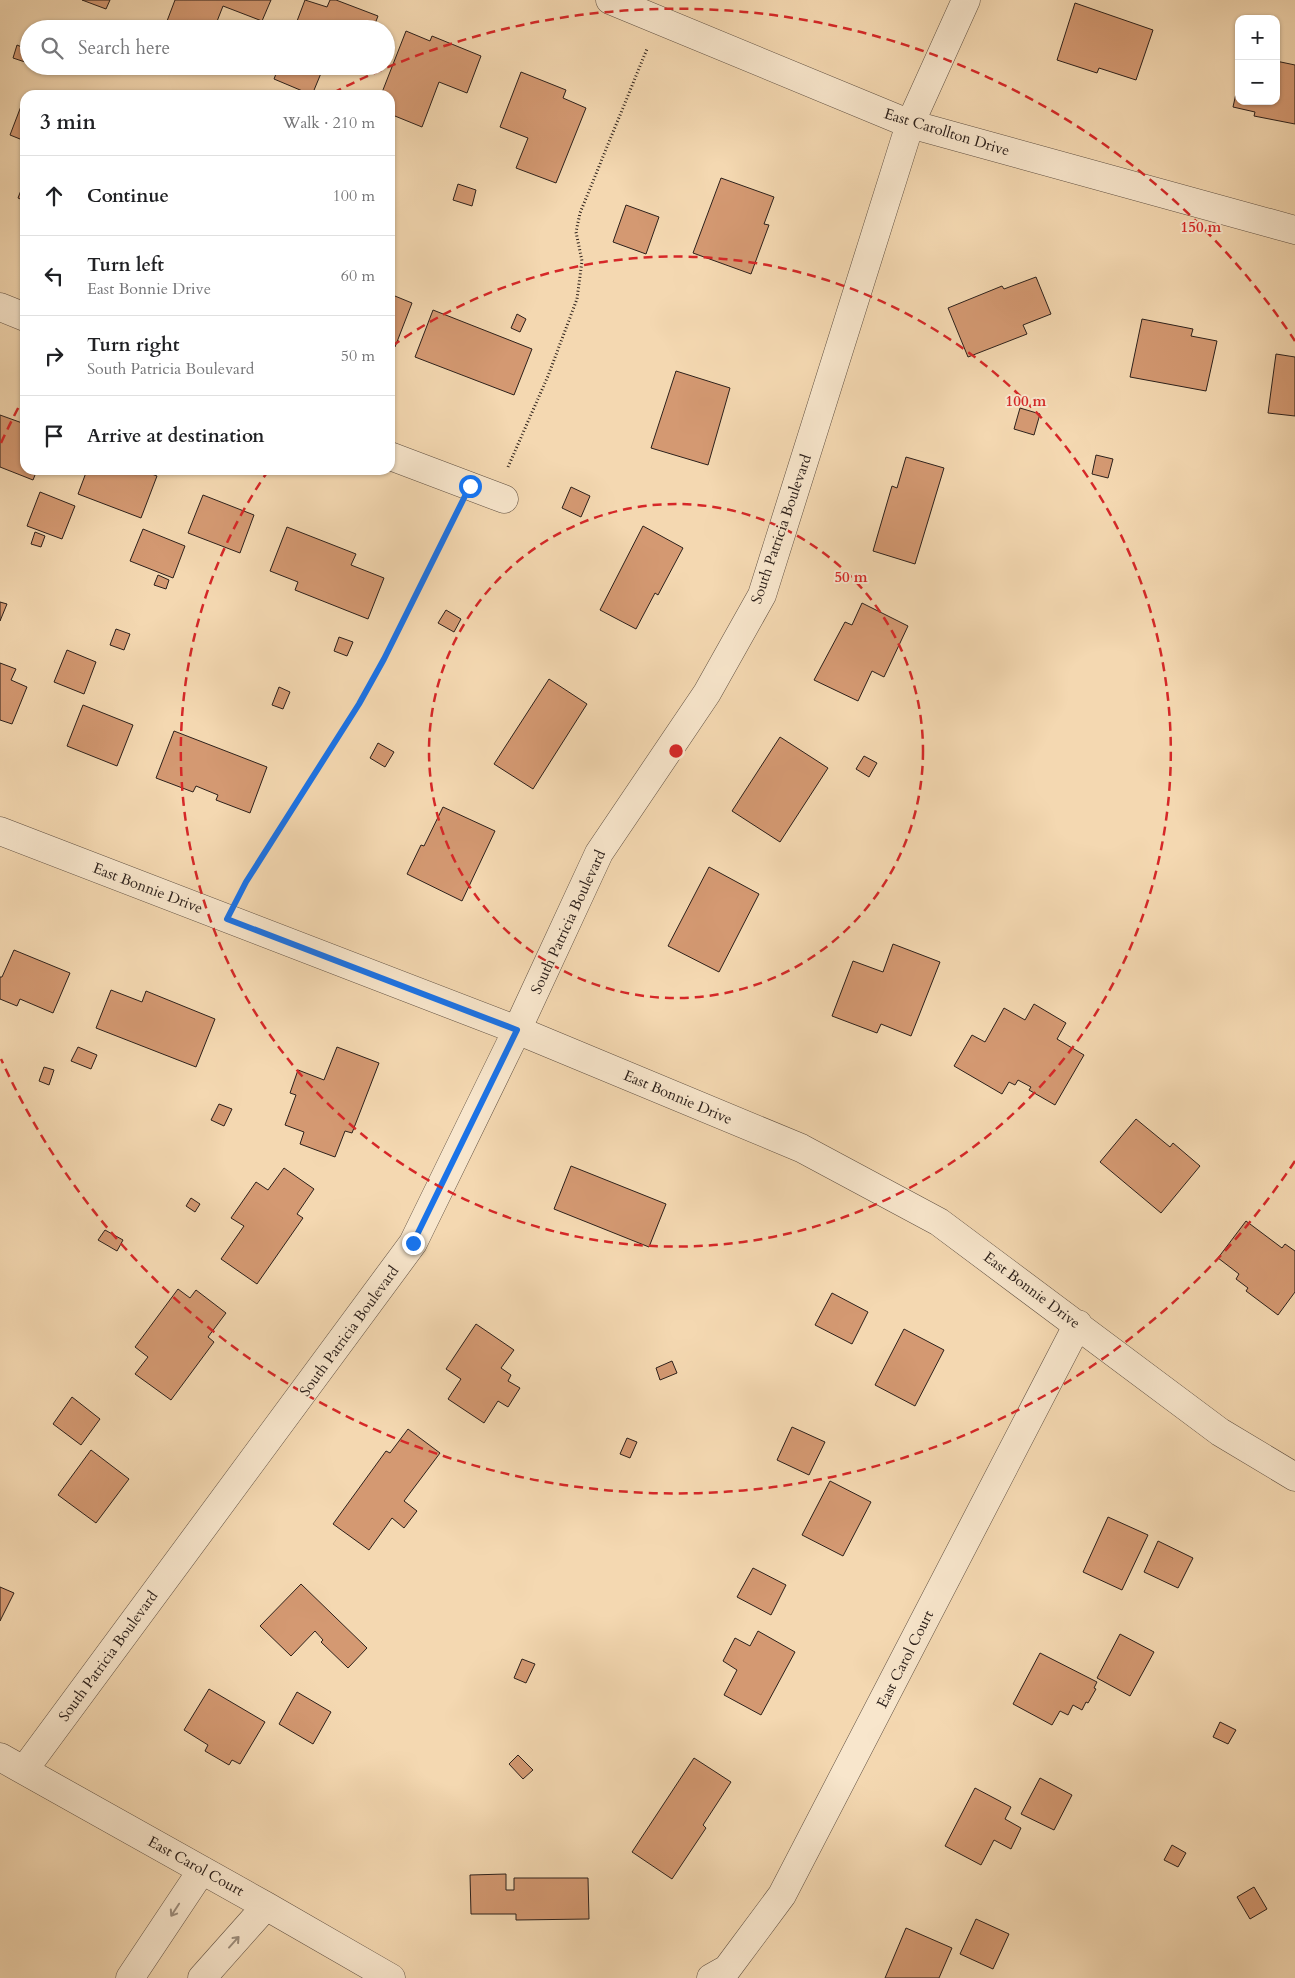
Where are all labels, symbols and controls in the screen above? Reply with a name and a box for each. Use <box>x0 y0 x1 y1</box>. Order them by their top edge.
map controls <box>1235 15 1280 105</box>
button: + <box>1235 15 1280 60</box>
search box <box>20 20 395 75</box>
icon: search <box>38 34 66 62</box>
text: Search here <box>78 35 170 61</box>
button: − <box>1235 60 1280 105</box>
street label: East Carollton Drive <box>882 103 1012 161</box>
text: 3 min <box>40 108 96 137</box>
text: Walk · 210 m <box>283 112 375 134</box>
icon: ahead <box>40 182 68 210</box>
text: Continue <box>87 183 169 209</box>
text: 100 m <box>333 185 375 207</box>
text: 150 m <box>1181 217 1222 237</box>
text: Turn left <box>87 252 164 278</box>
icon: left <box>40 262 68 290</box>
text: 60 m <box>341 265 375 287</box>
text: East Bonnie Drive <box>87 278 211 300</box>
text: Turn right <box>87 332 179 358</box>
icon: right <box>40 342 68 370</box>
text: 50 m <box>341 345 375 367</box>
text: South Patricia Boulevard <box>87 358 254 380</box>
text: 100 m <box>1006 391 1047 411</box>
icon: arrive <box>40 422 68 450</box>
text: Arrive at destination <box>87 423 264 449</box>
street label: South Patricia Boulevard <box>746 452 816 606</box>
route start <box>459 475 482 498</box>
text: 50 m <box>834 567 868 587</box>
centre of rings <box>667 742 685 760</box>
street label: South Patricia Boulevard <box>526 847 610 997</box>
street label: East Bonnie Drive <box>90 858 206 918</box>
street label: East Bonnie Drive <box>621 1065 736 1129</box>
route end <box>402 1232 425 1255</box>
street label: East Bonnie Drive <box>980 1247 1085 1333</box>
street label: South Patricia Boulevard <box>295 1262 403 1400</box>
street label: South Patricia Boulevard <box>54 1587 162 1725</box>
street label: East Carol Court <box>872 1607 938 1711</box>
street label: East Carol Court <box>144 1831 248 1901</box>
one-way arrow <box>170 1903 180 1917</box>
one-way arrow <box>228 1935 240 1948</box>

